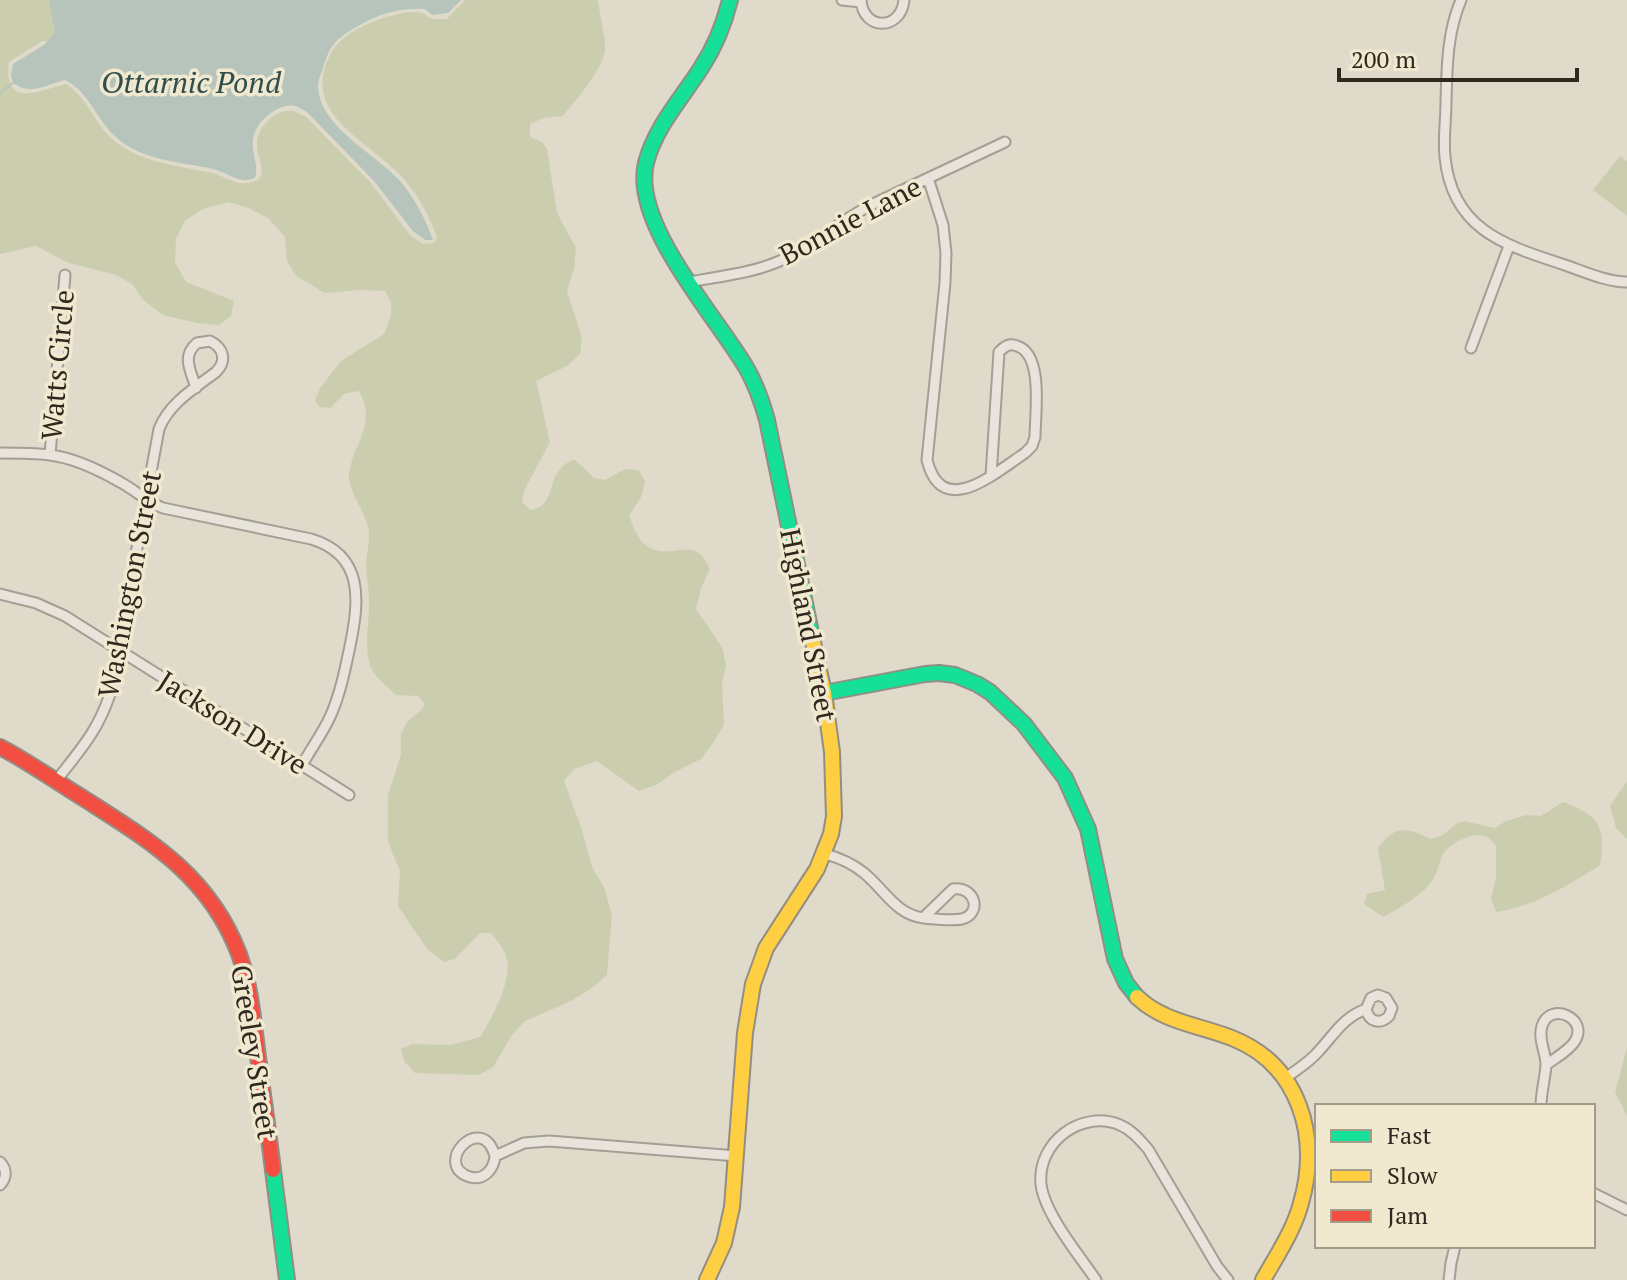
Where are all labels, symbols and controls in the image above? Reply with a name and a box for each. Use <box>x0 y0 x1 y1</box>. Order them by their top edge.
scale bar <box>1339 32 1577 82</box>
text: 200 m <box>1351 43 1416 75</box>
water label: Ottarnic Pond <box>101 62 282 102</box>
street label: Bonnie Lane <box>773 167 927 273</box>
street label: Watts Circle <box>32 288 82 442</box>
street label: Washington Street <box>89 467 169 701</box>
street label: Highland Street <box>772 525 846 725</box>
street label: Jackson Drive <box>152 662 314 782</box>
street label: Greeley Street <box>223 962 287 1142</box>
legend <box>1315 1104 1595 1248</box>
text: Fast <box>1387 1119 1432 1151</box>
text: Slow <box>1387 1159 1438 1191</box>
text: Jam <box>1387 1199 1428 1231</box>

